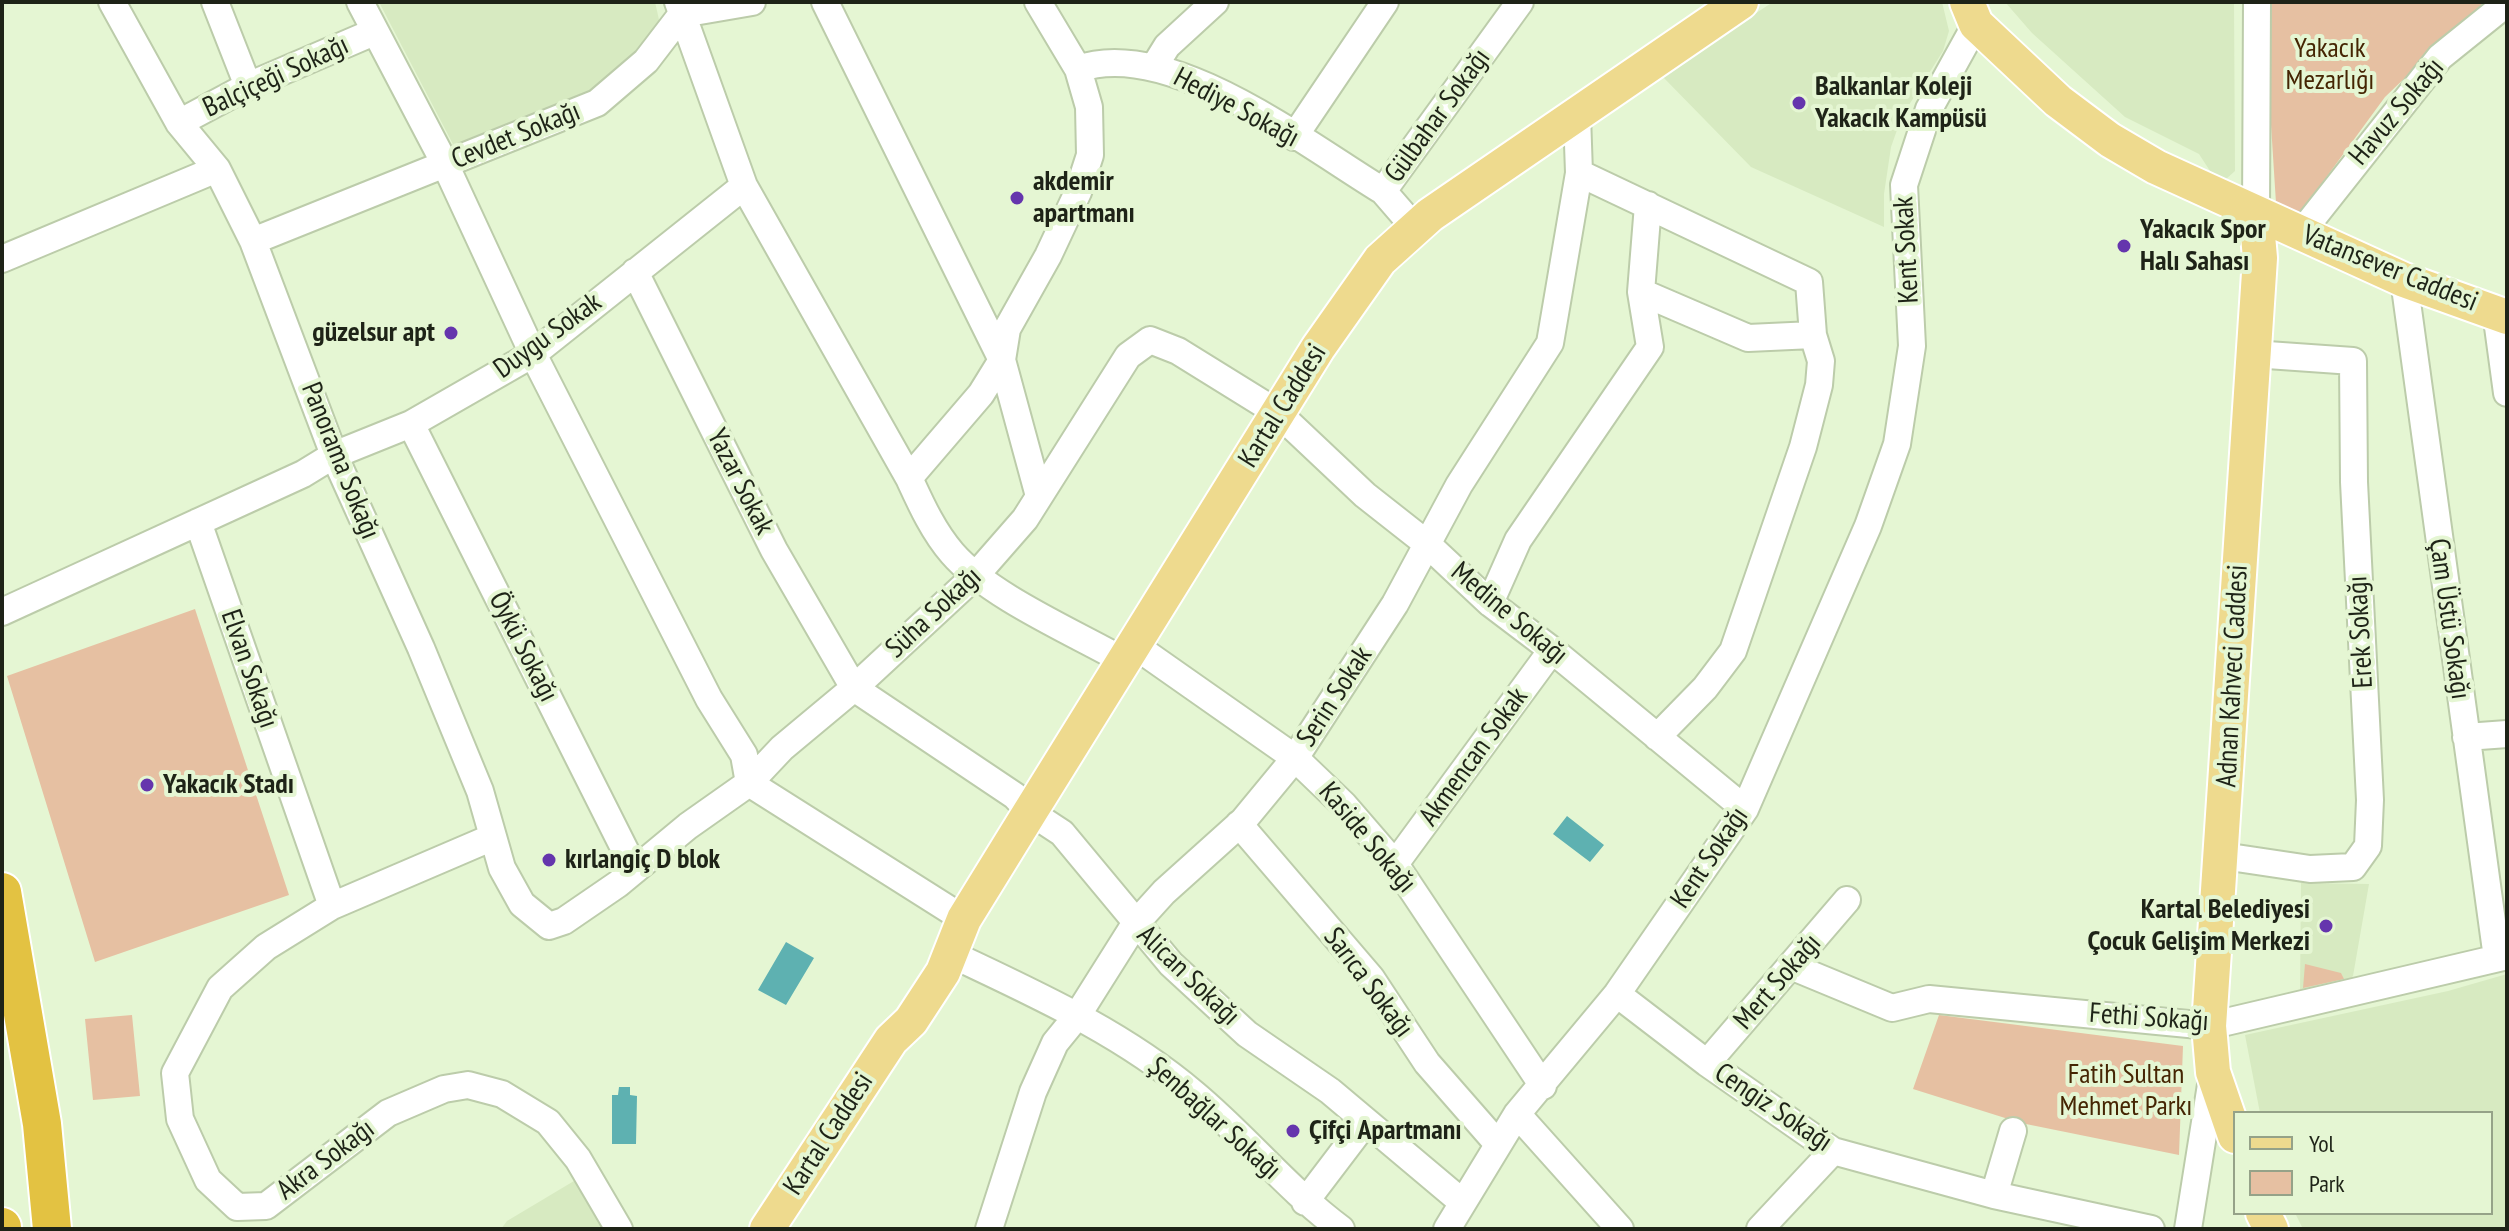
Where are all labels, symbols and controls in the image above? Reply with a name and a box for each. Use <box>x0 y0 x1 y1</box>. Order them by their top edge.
street label: Balçiçeği Sokağı <box>198 29 354 125</box>
park label: Yakacık Mezarlığı <box>2286 32 2374 98</box>
street label: Gülbahar Sokağı <box>1378 43 1498 189</box>
street label: Havuz Sokağı <box>2342 52 2452 172</box>
street label: Hediye Sokağı <box>1168 61 1304 155</box>
place label: Balkanlar Koleji Yakacık Kampüsü <box>1815 70 1987 136</box>
marker: Balkanlar Koleji Yakacık Kampüsü <box>1790 94 1808 112</box>
street label: Cevdet Sokağı <box>447 95 585 177</box>
place label: akdemir apartmanı <box>1033 165 1135 231</box>
marker: akdemir apartmanı <box>1008 189 1026 207</box>
street label: Kent Sokak <box>1887 196 1927 304</box>
place label: Yakacık Spor Halı Sahası <box>2140 213 2266 279</box>
street label: Vatansever Caddesi <box>2298 219 2482 319</box>
marker: Yakacık Spor Halı Sahası <box>2115 237 2133 255</box>
street label: Duygu Sokak <box>488 286 608 386</box>
place label: güzelsur apt <box>312 316 435 350</box>
marker: güzelsur apt <box>442 324 460 342</box>
street label: Kartal Caddesi <box>1232 338 1334 474</box>
street label: Panorama Sokağı <box>293 378 387 544</box>
street label: Yazar Sokak <box>699 423 781 541</box>
street label: Çam Üstü Sokağı <box>2421 536 2477 702</box>
street label: Medine Sokağı <box>1444 556 1574 672</box>
street label: Süha Sokağı <box>879 561 989 665</box>
street label: Adnan Kahveci Caddesi <box>2210 564 2256 788</box>
street label: Erek Sokağı <box>2341 575 2381 689</box>
street label: Öykü Sokağı <box>481 586 565 708</box>
street label: Elvan Sokağı <box>213 605 285 733</box>
street label: Serin Sokak <box>1290 641 1380 753</box>
street label: Akmencan Sokak <box>1413 681 1535 833</box>
place label: Yakacık Stadı <box>163 768 294 802</box>
marker: Yakacık Stadı <box>138 776 156 794</box>
street label: Kaside Sokağı <box>1311 776 1423 900</box>
street label: Kent Sokağı <box>1664 801 1756 915</box>
place label: kırlangiç D blok <box>565 843 720 877</box>
marker: kırlangiç D blok <box>540 851 558 869</box>
place label: Kartal Belediyesi Çocuk Gelişim Merkezi <box>2087 893 2310 959</box>
marker: Kartal Belediyesi Çocuk Gelişim Merkezi <box>2317 917 2335 935</box>
street label: Alican Sokağı <box>1130 919 1246 1033</box>
street label: Sarıca Sokağı <box>1316 922 1420 1044</box>
street label: Mert Sokağı <box>1727 927 1829 1037</box>
street label: Fethi Sokağı <box>2088 997 2210 1039</box>
street label: Şenbağlar Sokağı <box>1141 1051 1287 1187</box>
street label: Cengiz Sokağı <box>1708 1056 1838 1160</box>
park label: Fatih Sultan Mehmet Parkı <box>2060 1058 2192 1124</box>
street label: Kartal Caddesi <box>777 1067 881 1201</box>
legend <box>2233 1111 2493 1215</box>
street label: Akra Sokağı <box>271 1113 381 1207</box>
place label: Çifçi Apartmanı <box>1309 1114 1462 1148</box>
marker: Çifçi Apartmanı <box>1284 1122 1302 1140</box>
text: Yol <box>2309 1128 2334 1159</box>
text: Park <box>2309 1168 2345 1199</box>

